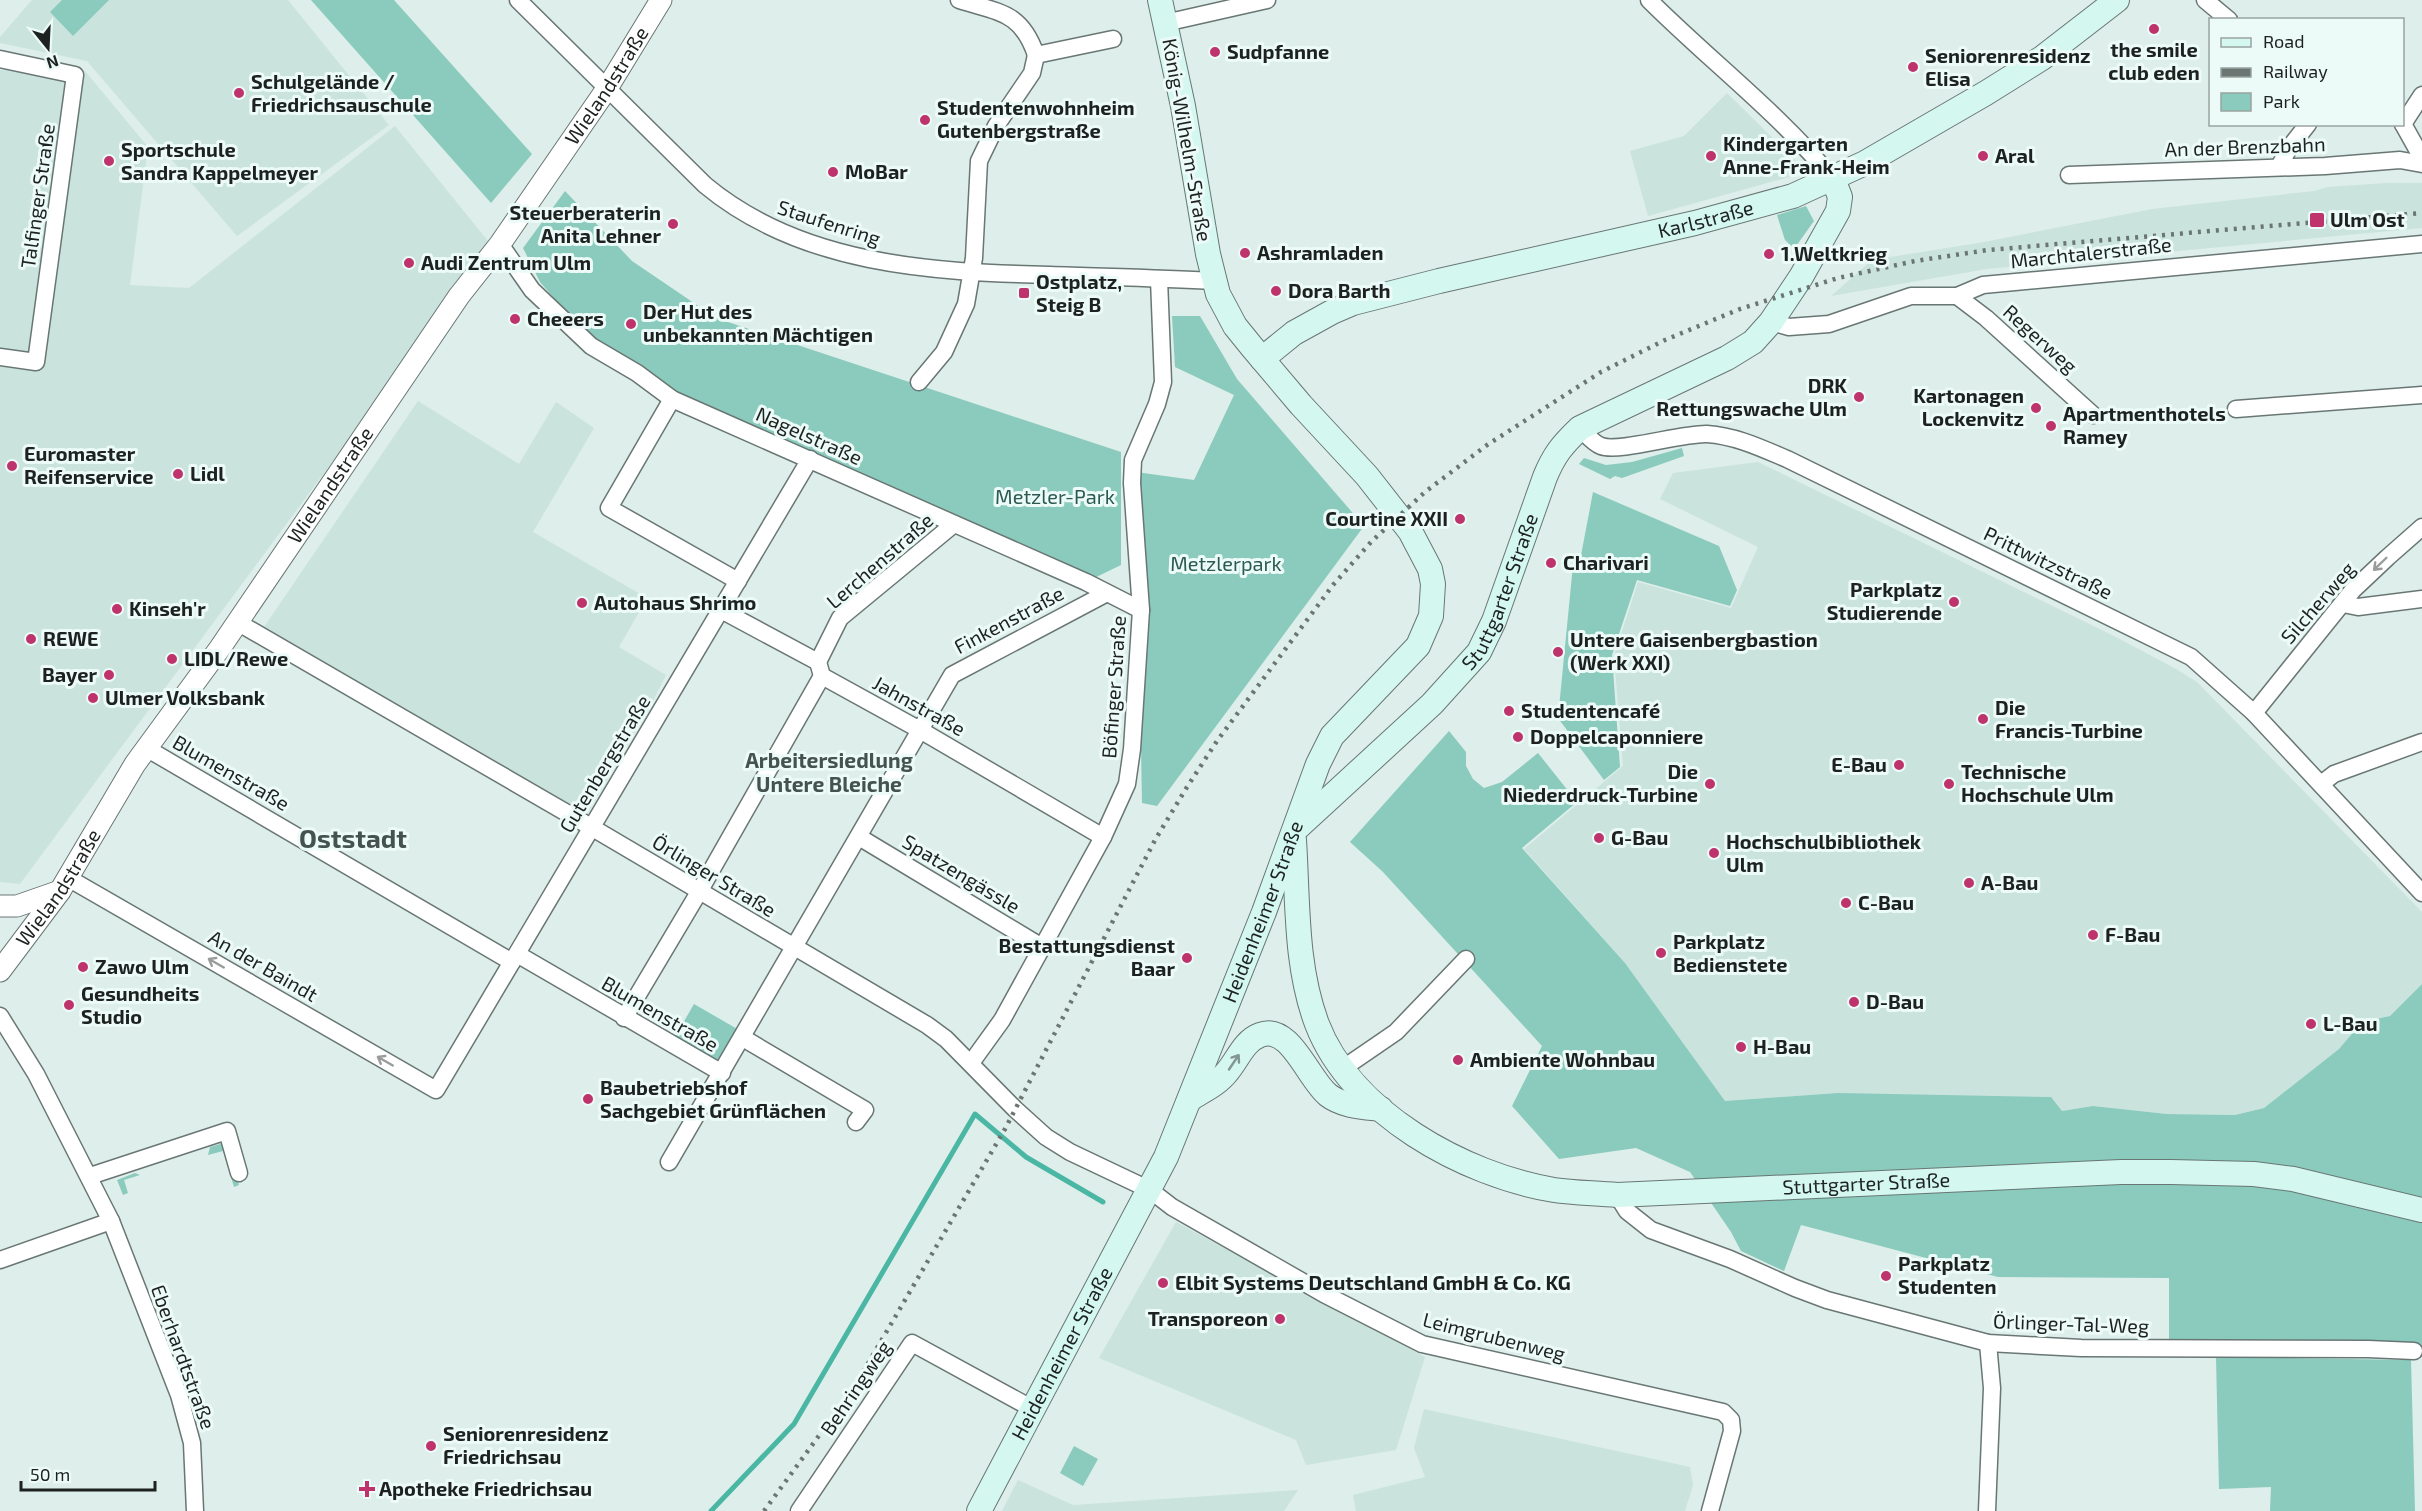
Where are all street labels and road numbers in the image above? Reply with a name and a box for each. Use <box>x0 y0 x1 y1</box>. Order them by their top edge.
street label: Wielandstraße <box>559 22 653 149</box>
street label: König-Wilhelm-Straße <box>1158 36 1218 243</box>
street label: Talfinger Straße <box>15 122 59 270</box>
street label: An der Brenzbahn <box>2164 131 2326 161</box>
street label: Staufenring <box>775 194 884 250</box>
street label: Karlstraße <box>1655 194 1756 242</box>
street label: Marchtalerstraße <box>2009 232 2173 272</box>
street label: Regerweg <box>1999 299 2083 378</box>
street label: Nagelstraße <box>753 401 866 469</box>
street label: Wielandstraße <box>282 422 378 548</box>
street label: Lerchenstraße <box>821 507 938 613</box>
street label: Stuttgarter Straße <box>1456 510 1542 674</box>
street label: Prittwitzstraße <box>1980 521 2117 604</box>
street label: Silcherweg <box>2275 557 2359 648</box>
street label: Finkenstraße <box>950 580 1067 658</box>
street label: Böfinger Straße <box>1096 615 1130 759</box>
street label: Jahnstraße <box>869 670 970 740</box>
street label: Gutenbergstraße <box>554 690 655 837</box>
street label: Blumenstraße <box>169 729 294 815</box>
street label: Heidenheimer Straße <box>1216 817 1307 1006</box>
street label: Wielandstraße <box>10 824 105 950</box>
street label: Örlinger Straße <box>648 829 781 921</box>
street label: Spatzengässle <box>898 829 1025 918</box>
street label: An der Baindt <box>205 924 323 1006</box>
street label: Blumenstraße <box>598 970 723 1056</box>
street label: Stuttgarter Straße <box>1782 1167 1951 1198</box>
street label: Heidenheimer Straße <box>1006 1262 1117 1444</box>
street label: Eberhardtstraße <box>147 1281 221 1432</box>
street label: Leimgrubenweg <box>1420 1307 1568 1365</box>
street label: Örlinger-Tal-Weg <box>1993 1308 2150 1338</box>
street label: Behringweg <box>815 1336 896 1439</box>

